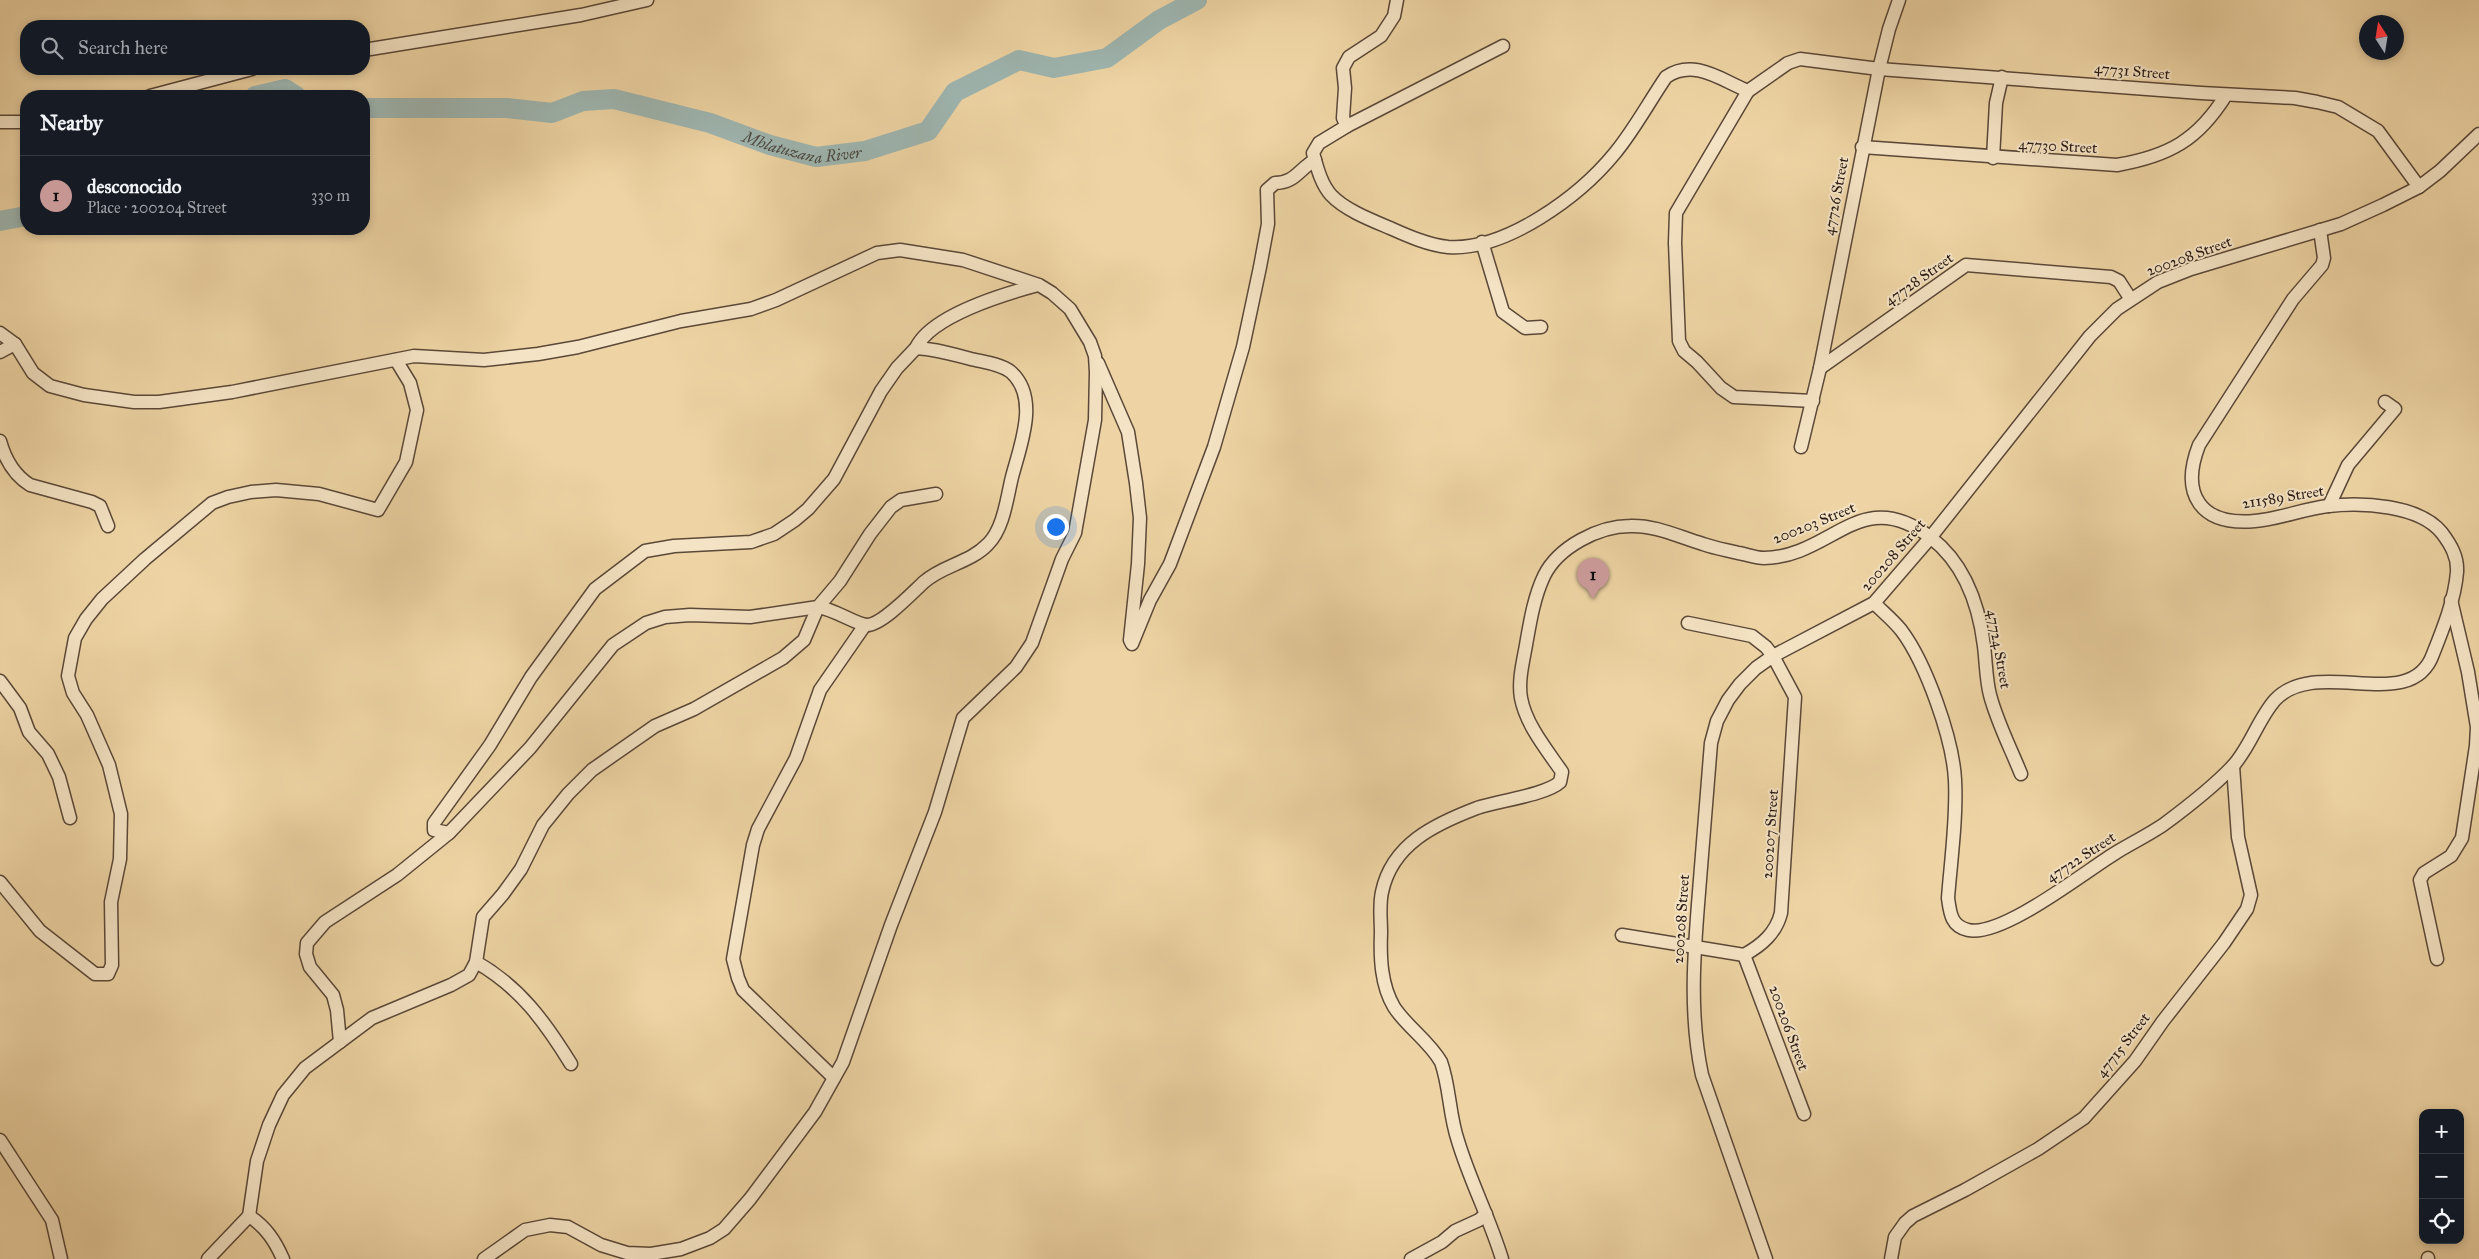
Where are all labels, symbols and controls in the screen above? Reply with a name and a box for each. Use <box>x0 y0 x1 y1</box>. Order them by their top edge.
north arrow <box>2359 15 2404 60</box>
search box <box>20 20 370 75</box>
icon: search <box>38 34 66 62</box>
text: Search here <box>78 36 168 59</box>
street label: 47731 Street <box>2093 59 2171 83</box>
text: Nearby <box>40 110 103 136</box>
water label: Mhlatuzana River <box>738 126 864 167</box>
street label: 47730 Street <box>2018 135 2099 157</box>
street label: 47726 Street <box>1820 155 1853 237</box>
text: desconocido <box>87 175 182 198</box>
text: 1 <box>53 186 59 205</box>
text: 330 m <box>311 186 350 205</box>
text: Place · 200204 Street <box>87 198 227 217</box>
street label: 200208 Street <box>2144 232 2235 280</box>
street label: 47728 Street <box>1881 248 1957 309</box>
street label: 211589 Street <box>2241 482 2326 512</box>
street label: 200203 Street <box>1770 498 1859 548</box>
your location <box>1043 514 1069 540</box>
street label: 200208 Street <box>1857 515 1930 595</box>
pin: 1 <box>1577 558 1609 599</box>
street label: 47724 Street <box>1983 608 2015 691</box>
street label: 200207 Street <box>1758 788 1782 879</box>
street label: 47722 Street <box>2043 828 2120 886</box>
street label: 200208 Street <box>1669 873 1693 964</box>
street label: 200206 Street <box>1765 983 1813 1074</box>
street label: 47715 Street <box>2092 1009 2154 1081</box>
map controls <box>2419 1109 2464 1244</box>
button: + <box>2419 1109 2464 1154</box>
button: − <box>2419 1154 2464 1199</box>
button: locate <box>2419 1199 2464 1244</box>

